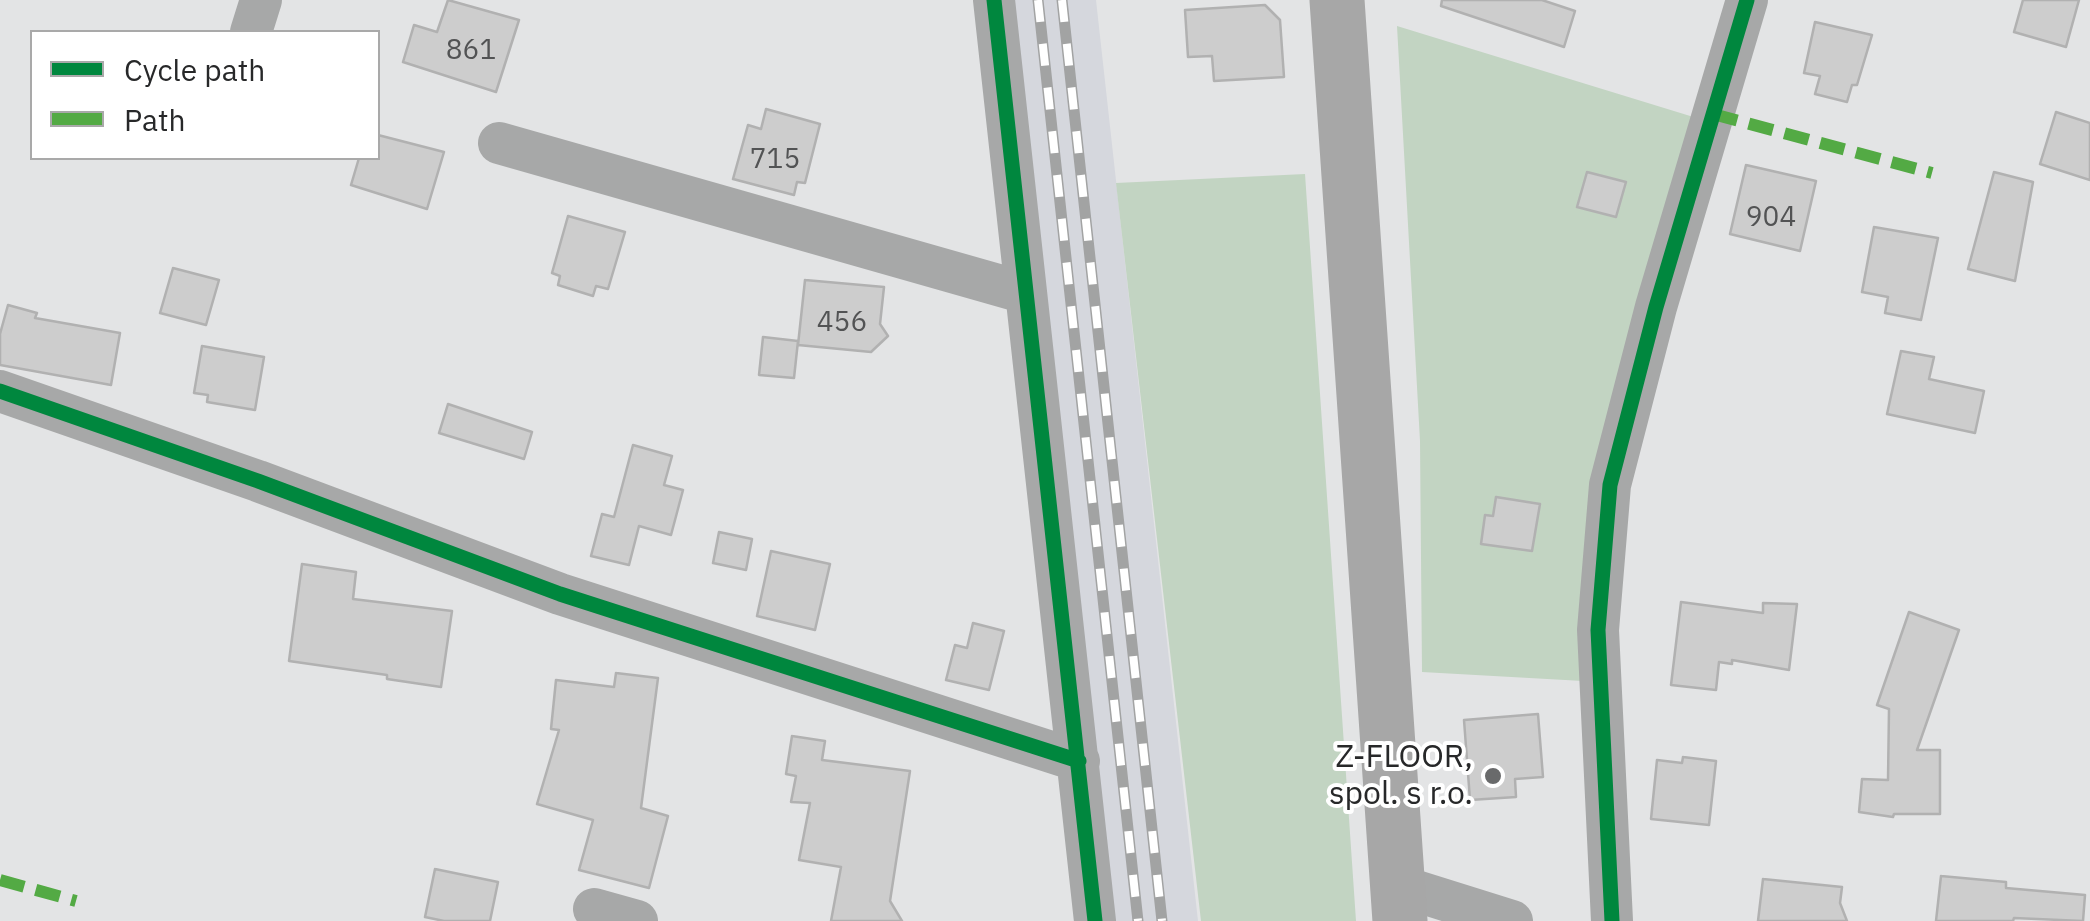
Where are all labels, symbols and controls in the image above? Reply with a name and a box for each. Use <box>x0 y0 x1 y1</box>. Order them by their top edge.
legend <box>30 30 380 160</box>
house number: 861 <box>446 34 496 68</box>
text: Cycle path <box>124 50 265 89</box>
text: Path <box>124 100 185 139</box>
house number: 715 <box>750 143 800 177</box>
house number: 904 <box>1746 201 1796 235</box>
house number: 456 <box>817 306 867 340</box>
place label: Z-FLOOR, spol. s r.o. <box>1329 739 1473 814</box>
marker: Z-FLOOR, spol. s r.o. <box>1482 765 1504 787</box>

